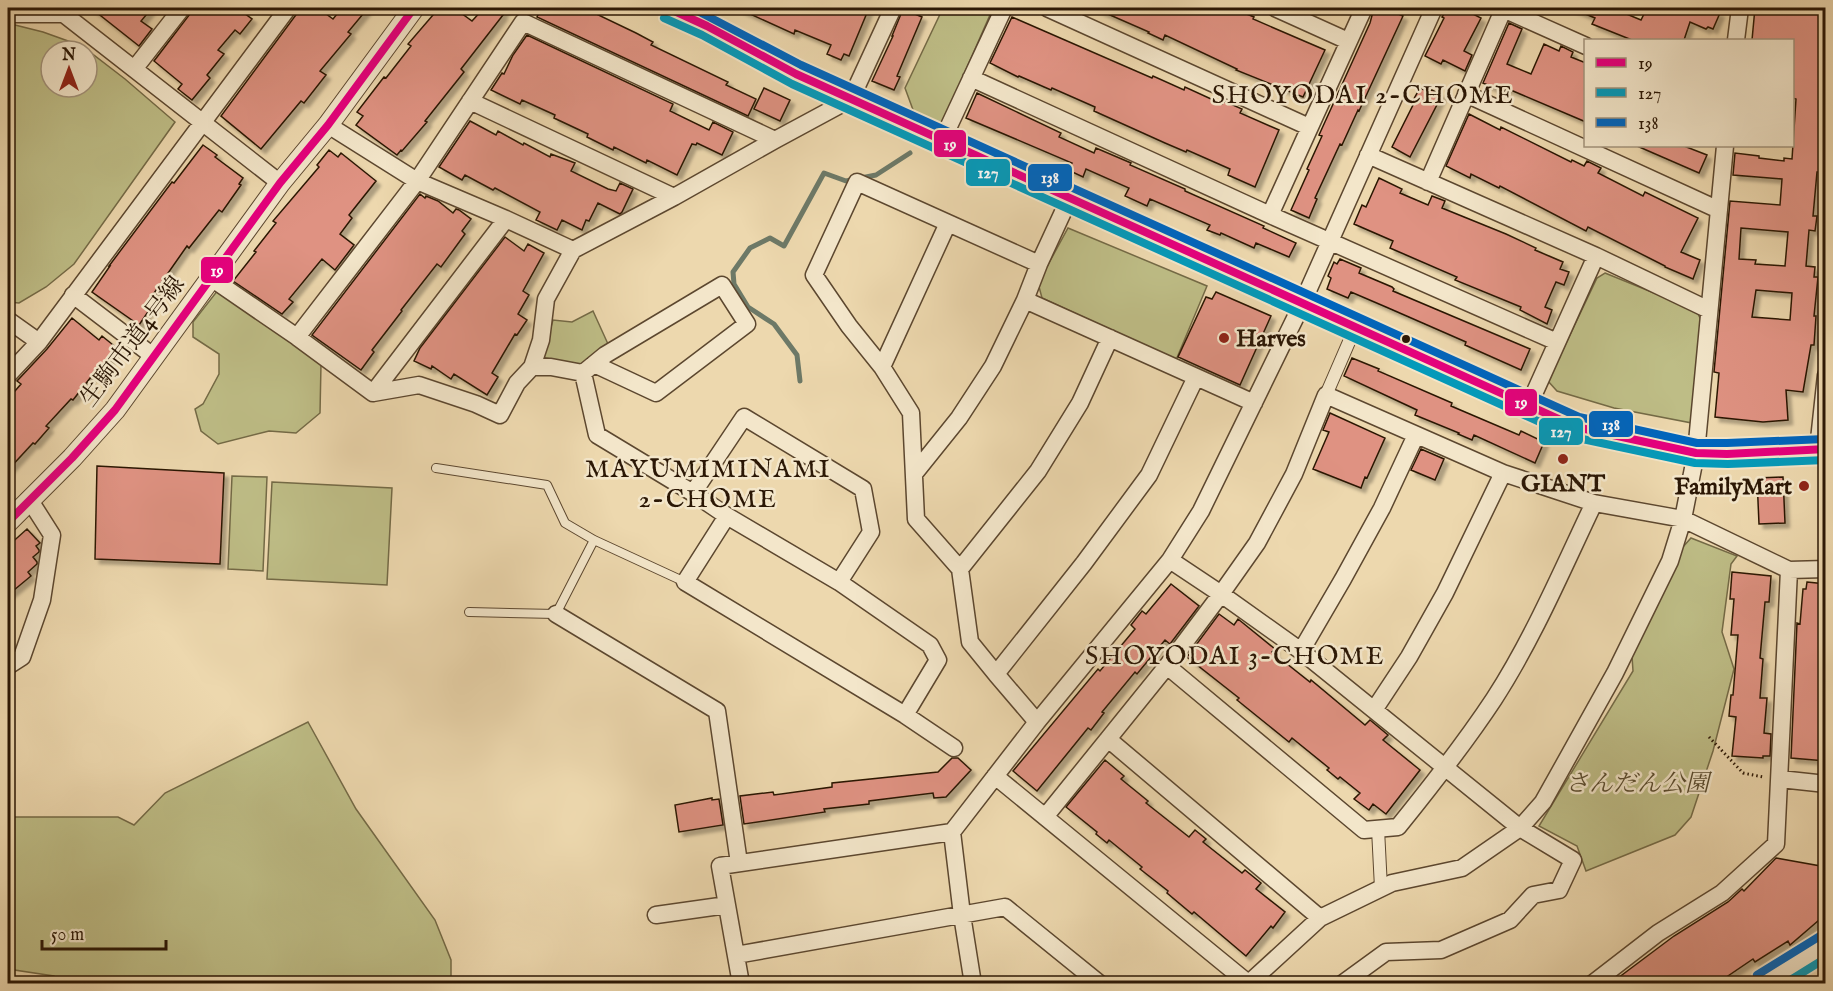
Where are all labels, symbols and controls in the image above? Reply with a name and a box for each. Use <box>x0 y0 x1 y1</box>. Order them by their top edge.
north arrow <box>39 39 99 99</box>
legend <box>1584 39 1794 147</box>
text: N <box>61 46 76 66</box>
text: 19 <box>1638 53 1653 76</box>
district label: SHOYODAI 2-CHOME <box>1212 79 1514 112</box>
text: 127 <box>1638 83 1661 106</box>
text: 138 <box>1638 113 1659 136</box>
line badge: 19 <box>933 129 967 158</box>
text: 19 <box>944 136 956 156</box>
line badge: 127 <box>965 158 1011 187</box>
line badge: 138 <box>1027 163 1073 192</box>
text: 127 <box>978 164 998 184</box>
text: 138 <box>1041 169 1059 189</box>
line badge: 19 <box>200 256 234 284</box>
text: 19 <box>211 262 223 282</box>
street label: 生駒市道4号線 <box>74 270 192 413</box>
place label: Harves <box>1236 324 1306 355</box>
marker: Harves <box>1217 331 1231 345</box>
unlabelled marker <box>1400 333 1412 345</box>
line badge: 19 <box>1504 388 1538 417</box>
text: 19 <box>1515 394 1527 414</box>
line badge: 138 <box>1588 410 1634 438</box>
text: 138 <box>1602 416 1620 436</box>
line badge: 127 <box>1538 417 1584 446</box>
text: 127 <box>1551 423 1571 443</box>
marker: GIANT <box>1556 452 1570 466</box>
district label: MAYUMIMINAMI 2-CHOME <box>585 453 831 516</box>
place label: GIANT <box>1521 469 1605 500</box>
place label: FamilyMart <box>1674 472 1793 503</box>
marker: FamilyMart <box>1797 479 1811 493</box>
district label: SHOYODAI 3-CHOME <box>1085 640 1385 673</box>
park label: さんだん公園 <box>1565 769 1713 800</box>
scale bar <box>42 913 166 951</box>
text: 50 m <box>51 924 84 947</box>

